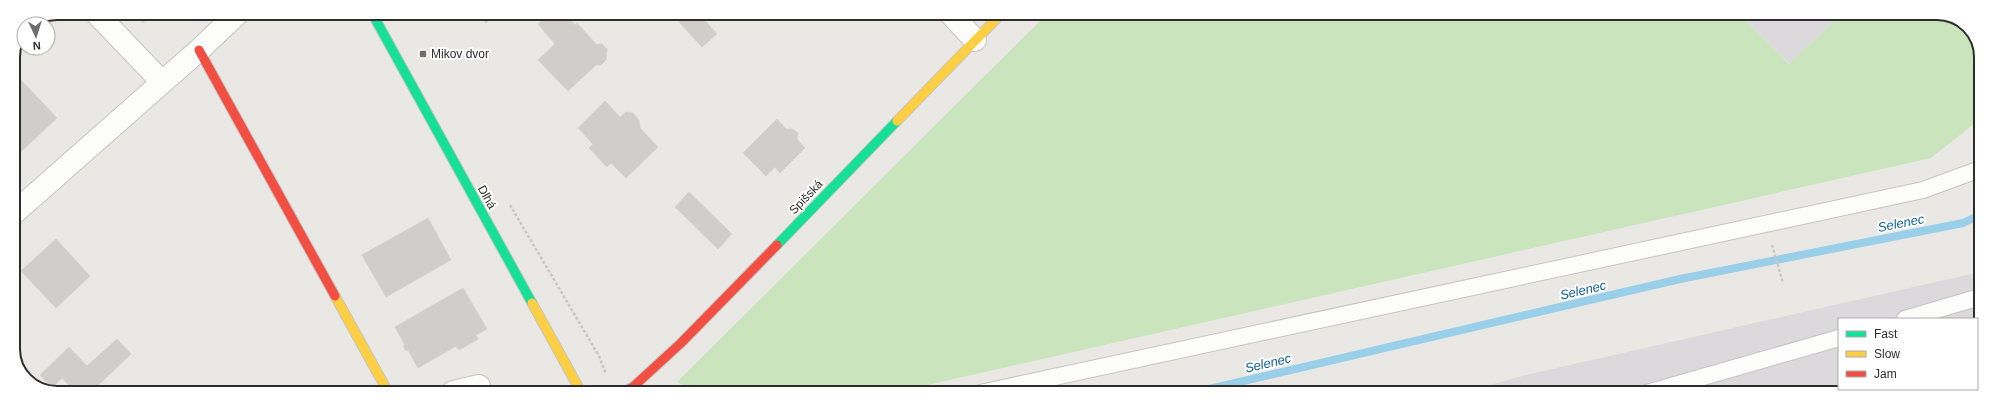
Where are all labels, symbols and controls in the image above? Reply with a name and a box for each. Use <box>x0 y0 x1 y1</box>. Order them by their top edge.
north arrow <box>16 16 56 56</box>
text: N <box>32 40 41 52</box>
place label: Mikov dvor <box>431 47 489 61</box>
marker: Mikov dvor <box>418 49 428 59</box>
street label: Spišská <box>786 177 826 217</box>
street label: Dlhá <box>475 183 499 211</box>
water label: Selenec <box>1877 211 1926 235</box>
water label: Selenec <box>1558 277 1608 303</box>
legend <box>1838 318 1978 390</box>
text: Fast <box>1874 327 1898 341</box>
text: Slow <box>1874 347 1900 361</box>
water label: Selenec <box>1243 350 1293 376</box>
text: Jam <box>1874 367 1897 381</box>

